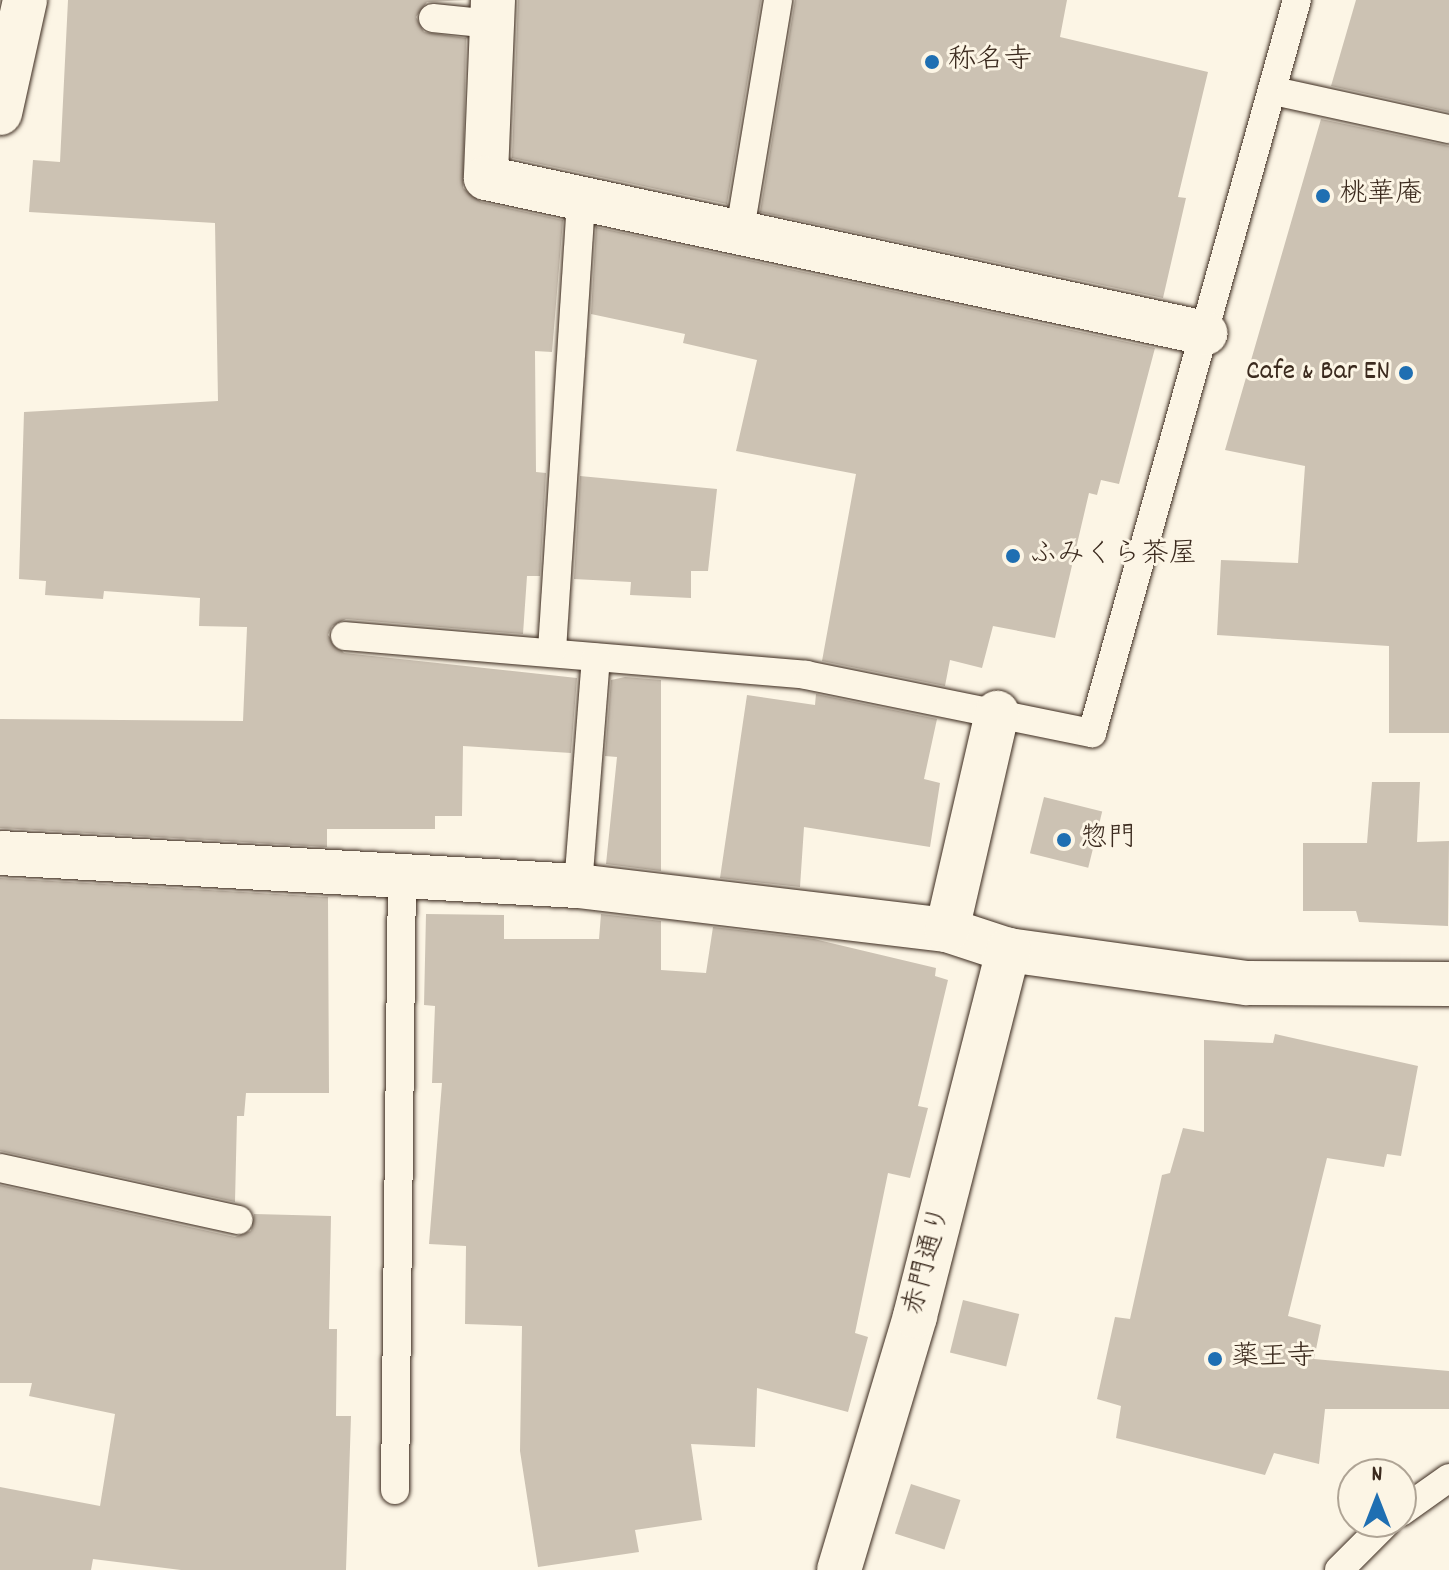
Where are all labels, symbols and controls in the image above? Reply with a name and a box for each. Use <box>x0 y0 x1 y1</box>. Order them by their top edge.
place label: 称名寺 <box>948 45 1032 79</box>
marker: 称名寺 <box>923 53 941 71</box>
place label: 桃華庵 <box>1339 179 1423 213</box>
marker: 桃華庵 <box>1314 187 1332 205</box>
place label: Cafe & Bar EN <box>1246 356 1390 390</box>
marker: Cafe & Bar EN <box>1397 364 1415 382</box>
place label: ふみくら茶屋 <box>1029 539 1197 573</box>
marker: ふみくら茶屋 <box>1004 547 1022 565</box>
place label: 惣門 <box>1080 823 1136 857</box>
marker: 惣門 <box>1055 831 1073 849</box>
street label: 赤門通り <box>898 1203 960 1319</box>
place label: 薬王寺 <box>1231 1342 1315 1376</box>
marker: 薬王寺 <box>1206 1350 1224 1368</box>
north arrow <box>1337 1458 1417 1538</box>
text: N <box>1372 1460 1382 1491</box>

